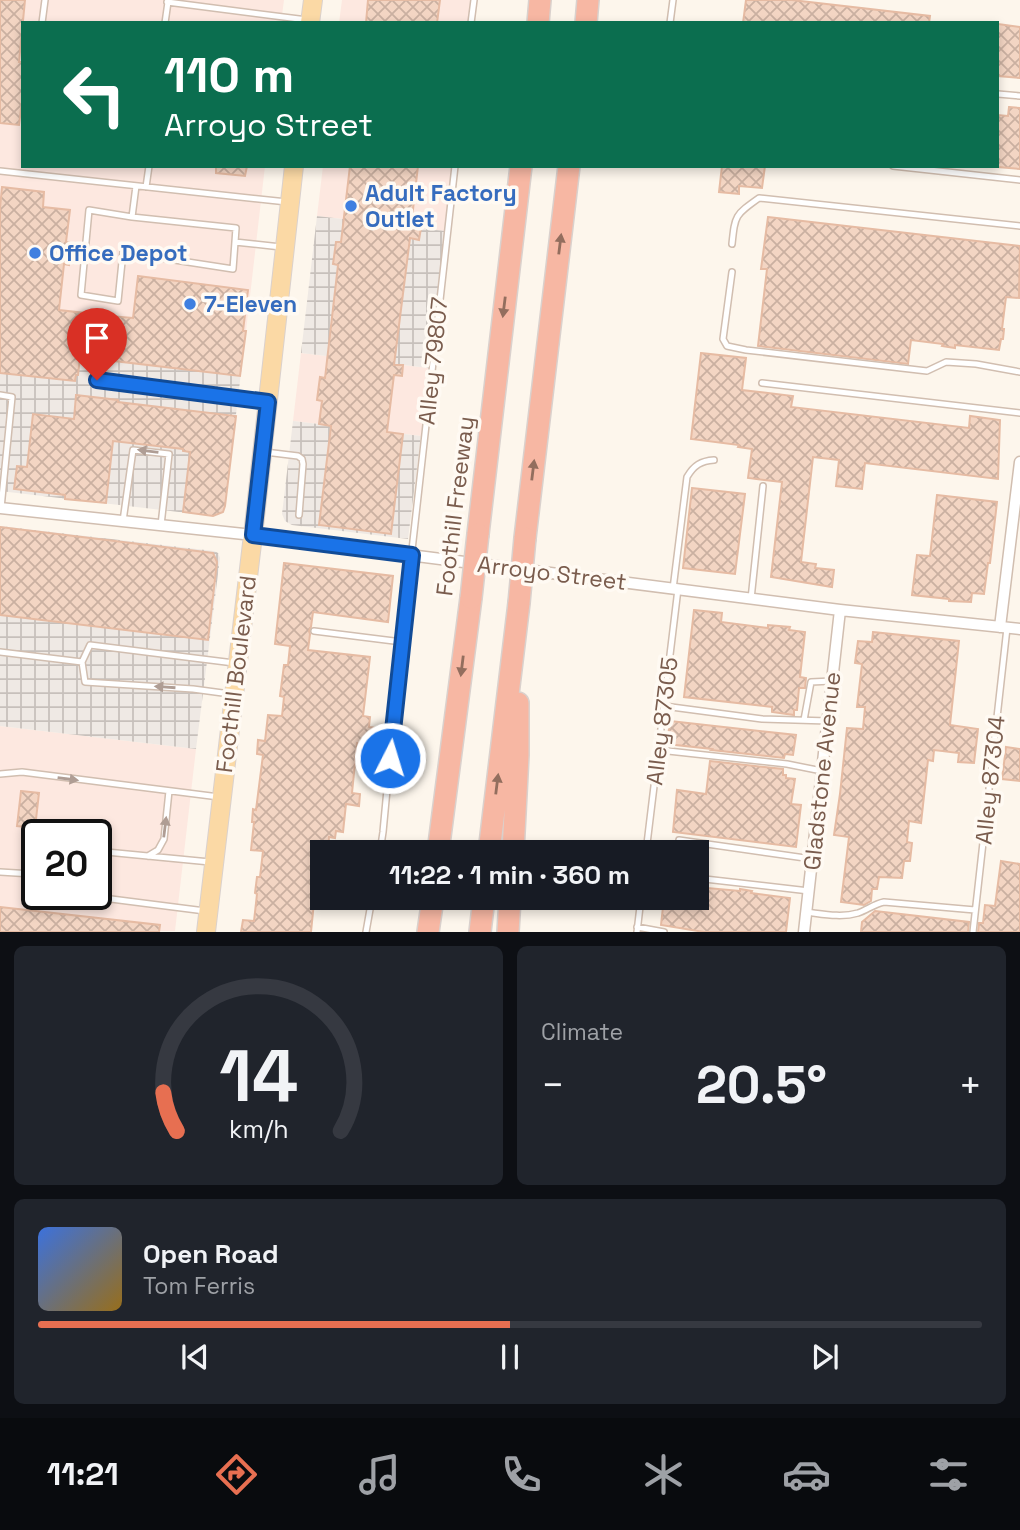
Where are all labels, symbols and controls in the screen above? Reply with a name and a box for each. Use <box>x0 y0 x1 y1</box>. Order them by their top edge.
text: 110 m <box>164 44 294 106</box>
icon: left <box>49 49 140 140</box>
text: Arroyo Street <box>164 105 373 145</box>
place label: Adult Factory Outlet <box>365 178 517 234</box>
marker: Adult Factory Outlet <box>343 198 359 214</box>
one-way arrow <box>554 233 565 255</box>
place label: Office Depot <box>49 238 188 268</box>
marker: Office Depot <box>27 245 43 261</box>
place label: 7-Eleven <box>204 289 297 319</box>
marker: 7-Eleven <box>182 296 198 312</box>
street label: Alley 79807 <box>411 296 455 426</box>
one-way arrow <box>499 296 510 318</box>
pin <box>67 308 127 380</box>
icon: arrive <box>78 319 116 357</box>
street label: Foothill Freeway <box>429 415 481 597</box>
one-way arrow <box>137 446 159 457</box>
one-way arrow <box>528 459 539 481</box>
street label: Arroyo Street <box>476 549 628 597</box>
street label: Foothill Boulevard <box>209 574 263 774</box>
one-way arrow <box>457 655 468 677</box>
street label: Alley 87305 <box>639 655 685 787</box>
street label: Gladstone Avenue <box>797 670 847 872</box>
one-way arrow <box>154 682 176 693</box>
street label: Alley 87304 <box>968 714 1012 846</box>
position arrow <box>353 721 427 795</box>
one-way arrow <box>57 773 79 784</box>
one-way arrow <box>492 773 503 795</box>
one-way arrow <box>160 816 171 838</box>
speed limit sign: 20 <box>21 819 112 910</box>
text: 11:22 · 1 min · 360 m <box>389 858 630 892</box>
text: Climate <box>541 1017 623 1047</box>
text: 14 <box>219 1030 298 1123</box>
text: 20.5° <box>696 1052 827 1118</box>
text: − <box>541 1061 565 1109</box>
text: + <box>958 1061 982 1109</box>
text: km/h <box>229 1113 288 1145</box>
text: Open Road <box>143 1237 279 1271</box>
text: Tom Ferris <box>143 1271 255 1301</box>
icon: previous <box>176 1338 214 1376</box>
icon: pause <box>491 1338 529 1376</box>
icon: next <box>806 1338 844 1376</box>
icon: directions <box>212 1450 261 1499</box>
icon: music <box>355 1450 404 1499</box>
icon: phone <box>497 1450 546 1499</box>
icon: climate <box>639 1450 688 1499</box>
icon: car <box>782 1450 831 1499</box>
icon: filters <box>924 1450 973 1499</box>
text: 11:21 <box>47 1454 119 1494</box>

